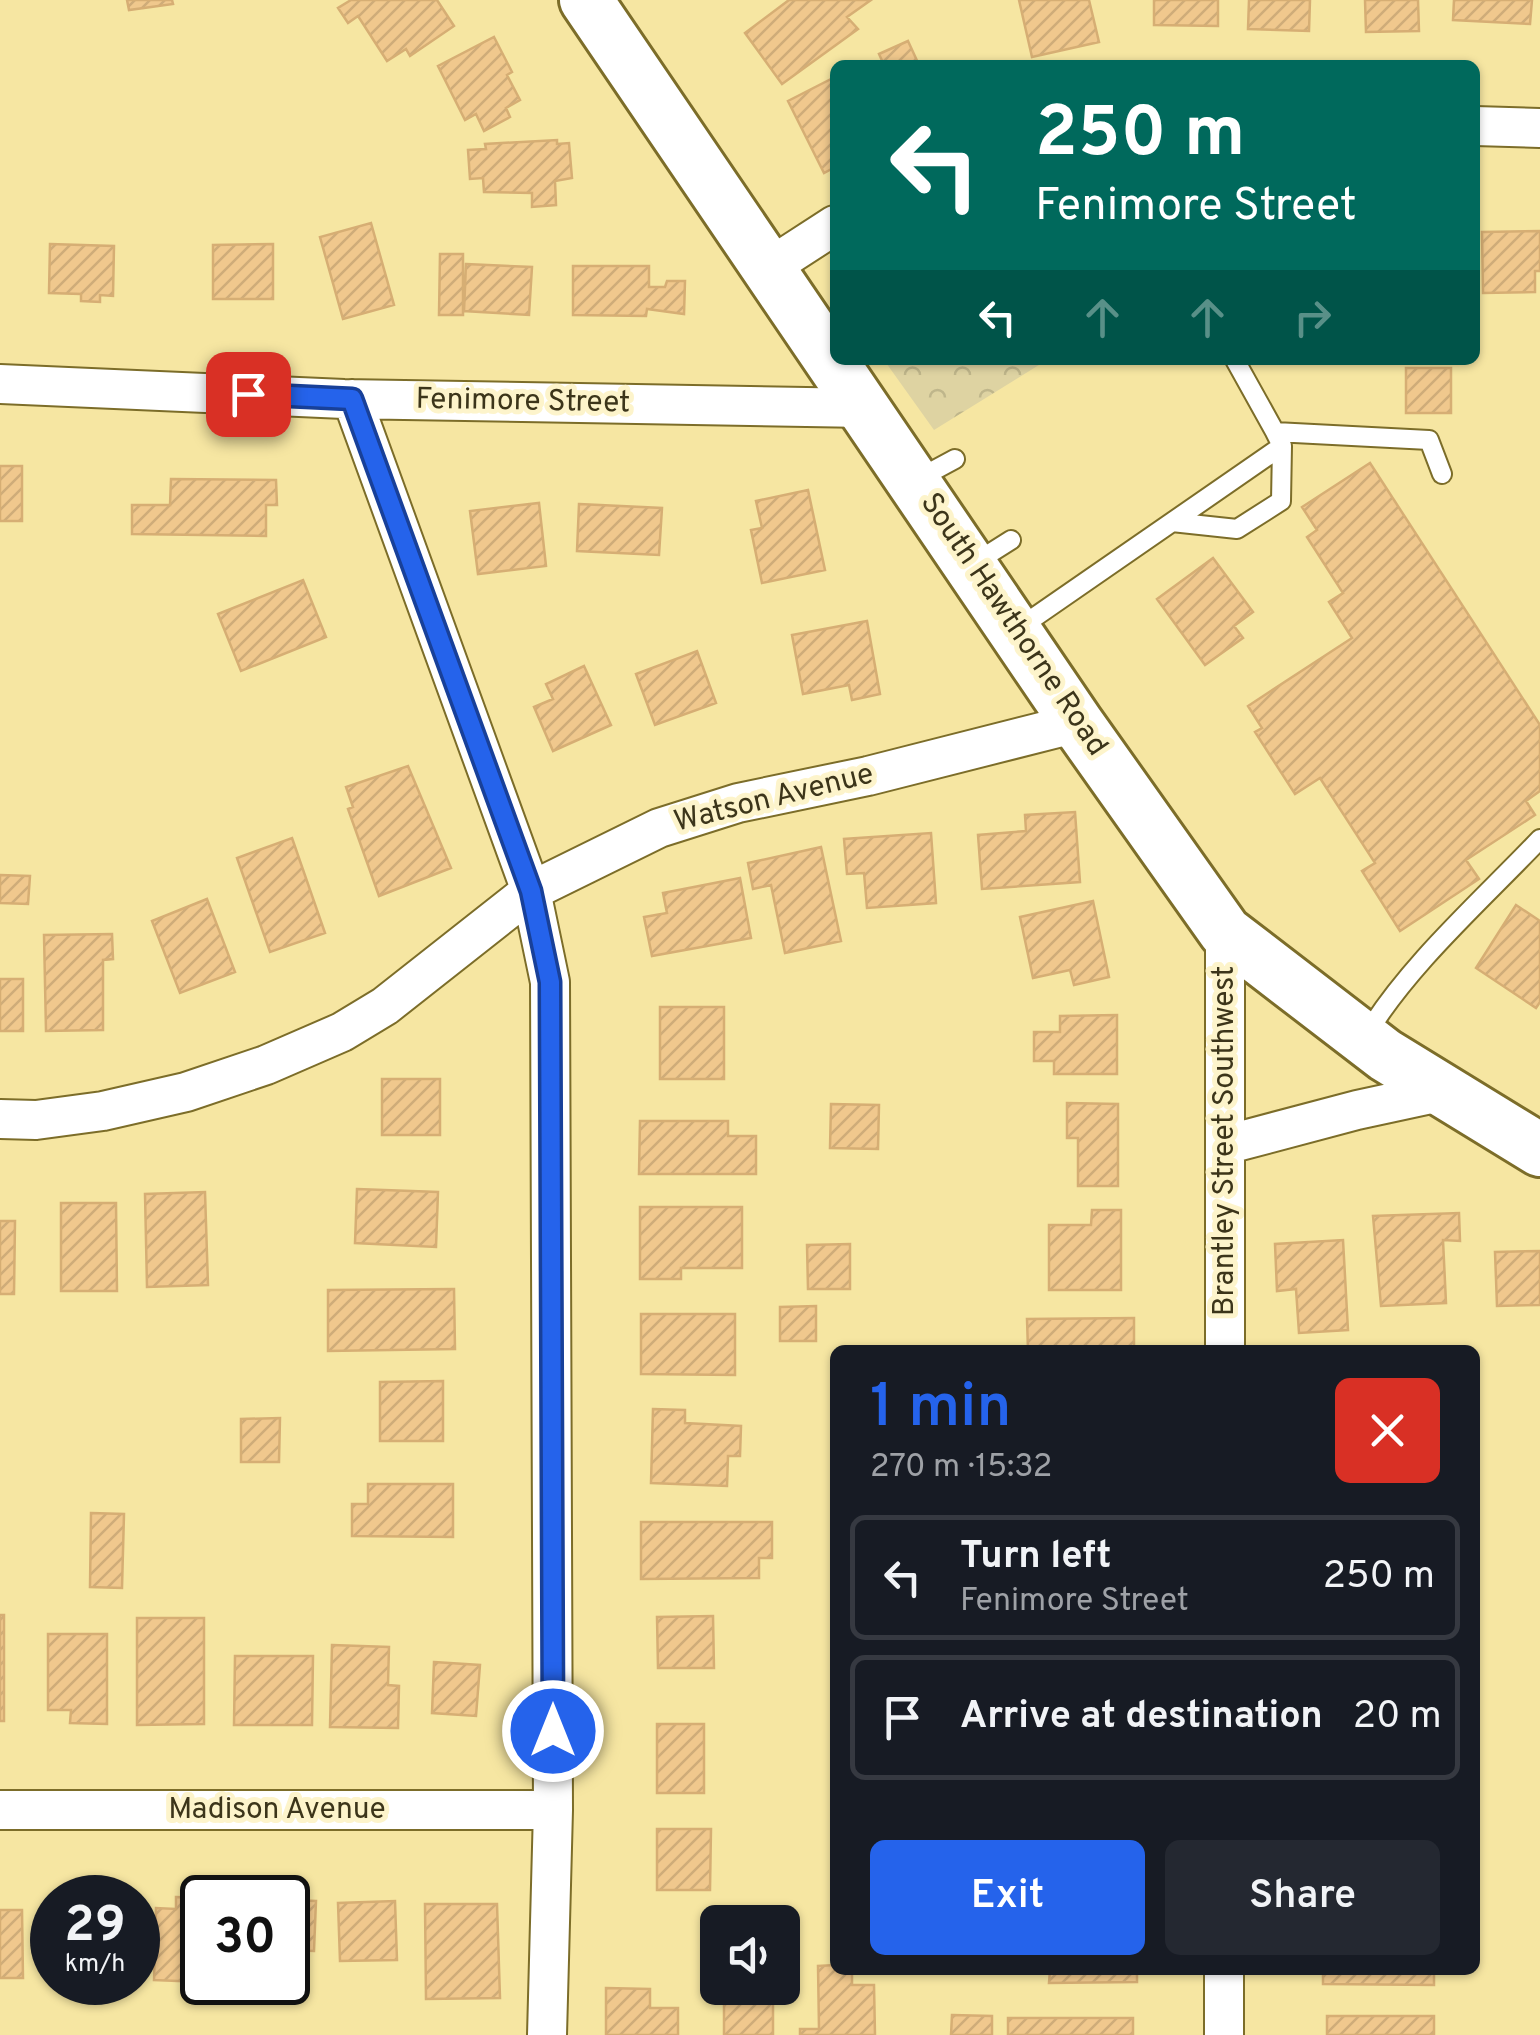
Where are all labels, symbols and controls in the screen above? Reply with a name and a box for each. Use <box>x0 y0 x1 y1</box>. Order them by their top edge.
text: 250 m <box>1035 92 1245 181</box>
icon: left <box>870 100 1000 230</box>
text: Fenimore Street <box>1035 179 1357 236</box>
icon: left <box>970 290 1025 345</box>
icon: ahead <box>1075 290 1130 345</box>
icon: ahead <box>1180 290 1235 345</box>
icon: right <box>1285 290 1340 345</box>
pin <box>206 352 291 437</box>
icon: arrive <box>221 367 276 422</box>
street label: Fenimore Street <box>415 382 631 422</box>
street label: South Hawthorne Road <box>911 486 1115 764</box>
street label: Watson Avenue <box>670 756 878 842</box>
street label: Brantley Street Southwest <box>1207 966 1244 1316</box>
text: 1 min <box>870 1372 1011 1448</box>
button: close <box>1335 1378 1440 1483</box>
text: 270 m · 15:32 <box>870 1448 1052 1488</box>
text: Turn left <box>960 1533 1112 1582</box>
icon: left <box>875 1550 930 1605</box>
text: 250 m <box>1323 1553 1435 1602</box>
text: Fenimore Street <box>960 1582 1189 1622</box>
position arrow <box>501 1679 605 1783</box>
icon: arrive <box>875 1690 930 1745</box>
text: Arrive at destination <box>960 1693 1323 1742</box>
text: 20 m <box>1353 1693 1442 1742</box>
street label: Madison Avenue <box>168 1792 386 1829</box>
button: Exit <box>870 1840 1145 1955</box>
button: Share <box>1165 1840 1440 1955</box>
speed limit sign: 30 <box>180 1875 310 2005</box>
text: 29 <box>64 1896 126 1959</box>
map controls <box>700 1905 800 2005</box>
button: sound <box>700 1905 800 2005</box>
text: km/h <box>65 1949 125 1981</box>

